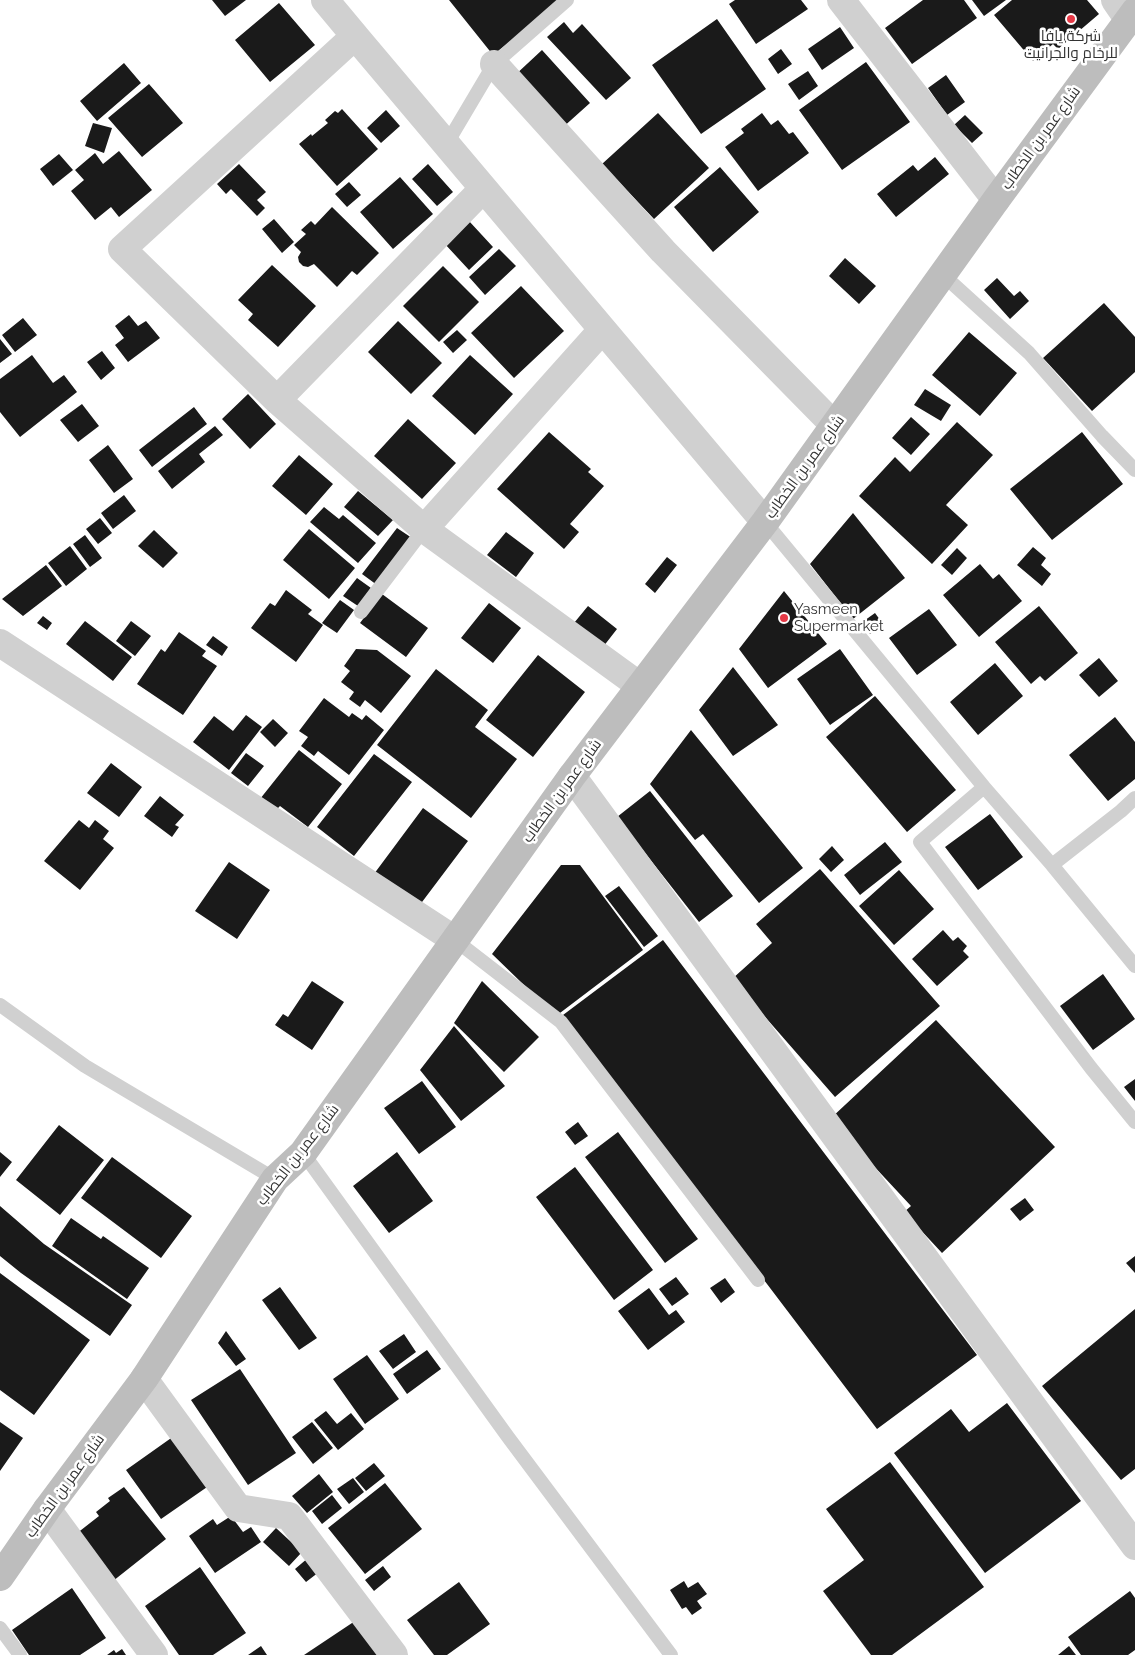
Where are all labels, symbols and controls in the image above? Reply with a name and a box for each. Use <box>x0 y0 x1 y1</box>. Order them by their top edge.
marker: شركة يافا للرخام والجرانيت <box>1065 13 1077 25</box>
place label: شركة يافا للرخام والجرانيت <box>1024 27 1118 62</box>
street label: شارع عمر بن الخطاب <box>997 83 1085 193</box>
street label: شارع عمر بن الخطاب <box>761 412 849 522</box>
place label: Yasmeen Supermarket <box>794 600 884 635</box>
marker: Yasmeen Supermarket <box>778 612 790 624</box>
street label: شارع عمر بن الخطاب <box>518 736 606 846</box>
street label: شارع عمر بن الخطاب <box>253 1101 343 1209</box>
street label: شارع عمر بن الخطاب <box>21 1431 109 1541</box>

